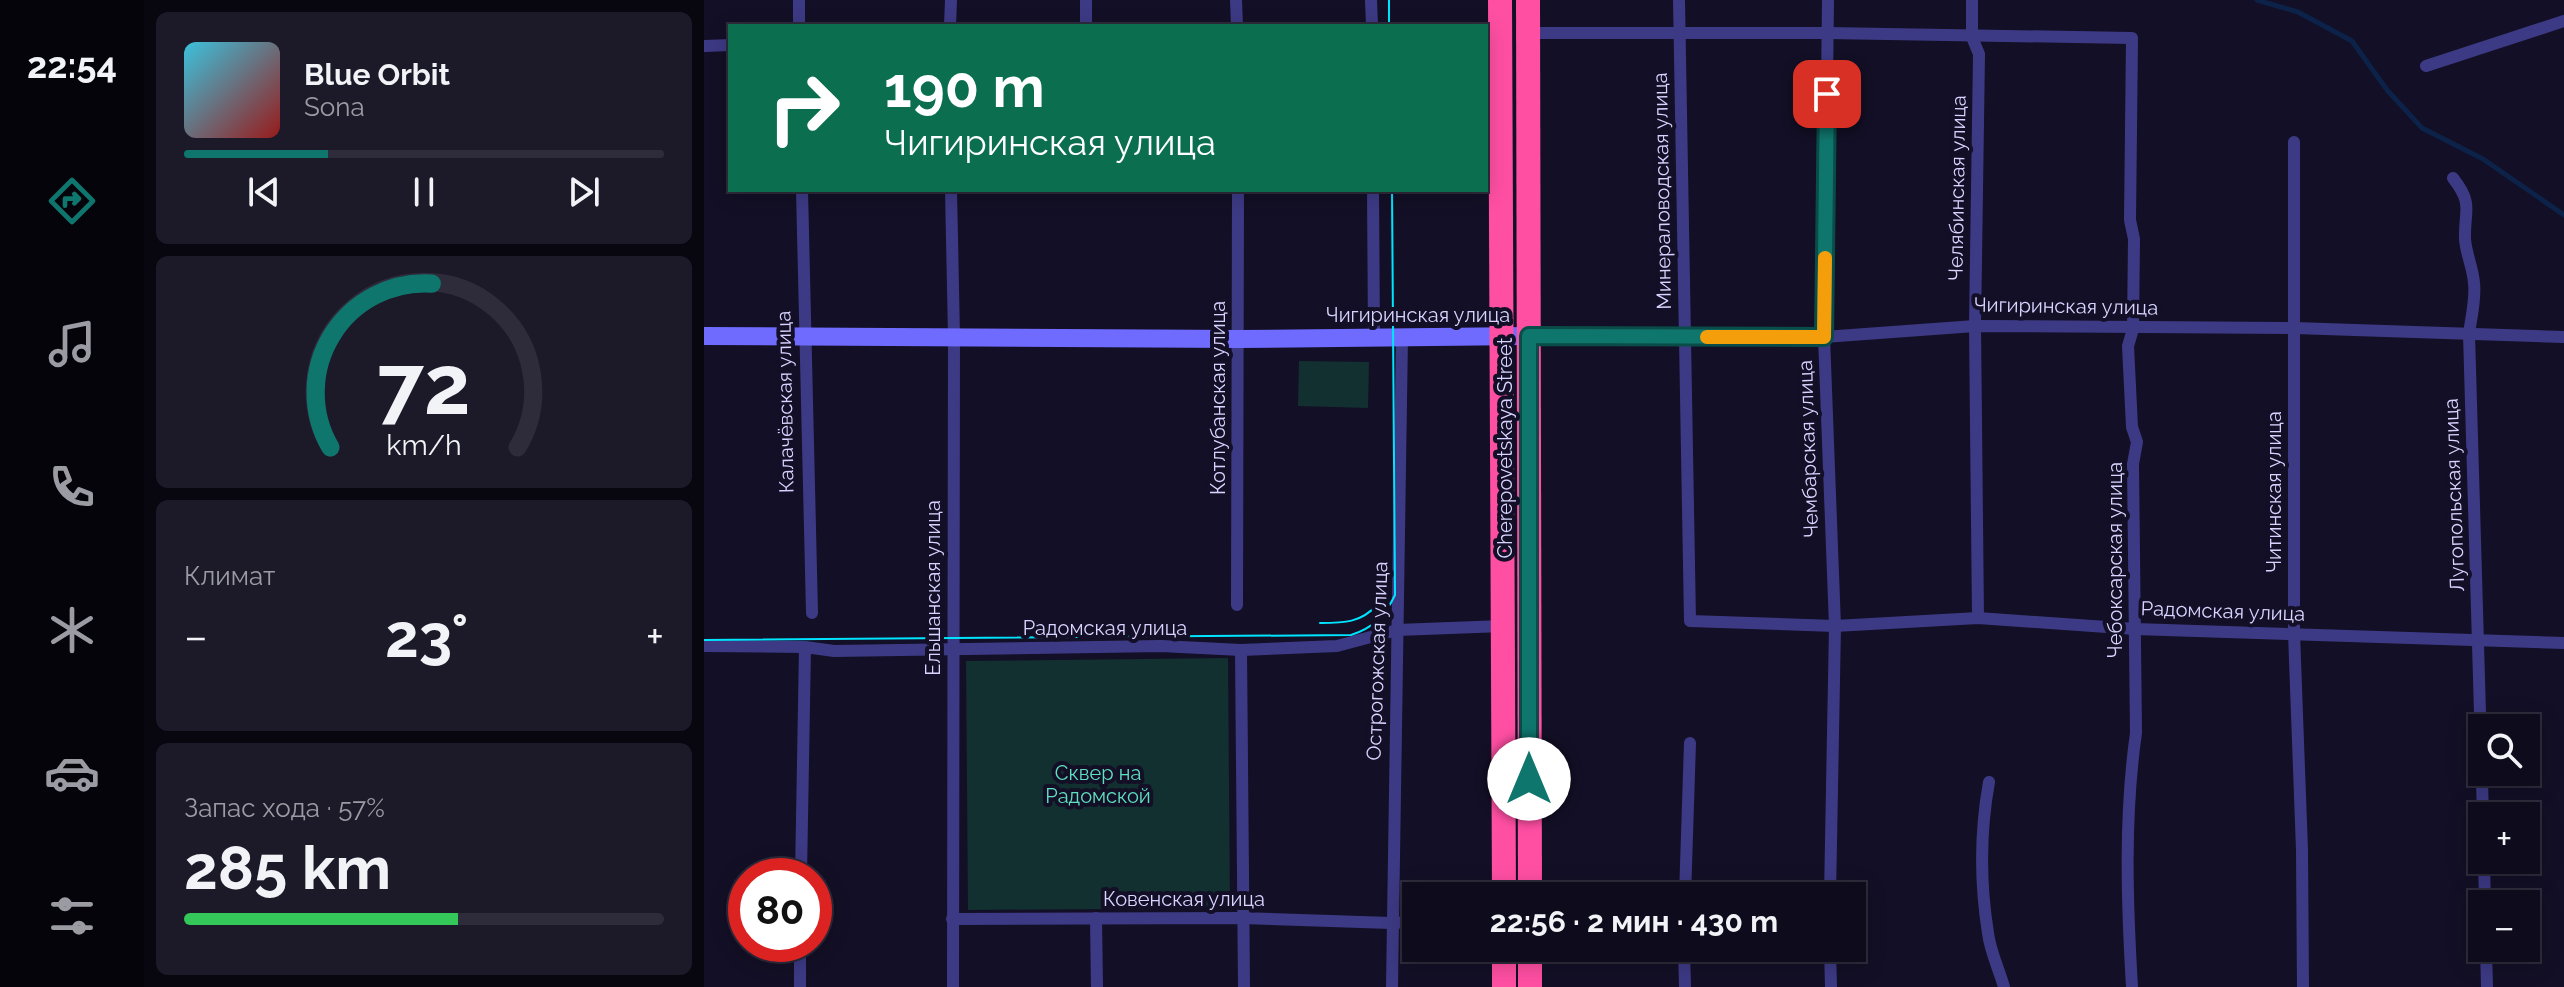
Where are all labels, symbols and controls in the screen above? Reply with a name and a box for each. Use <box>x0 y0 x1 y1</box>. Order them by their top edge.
text: 22:54 <box>27 44 117 86</box>
text: 190 m <box>884 54 1045 120</box>
icon: right <box>752 56 856 160</box>
text: Blue Orbit <box>304 57 450 92</box>
pin <box>1793 60 1861 128</box>
street label: Минераловодская улица <box>1648 72 1676 310</box>
icon: arrive <box>1805 72 1849 116</box>
text: Sona <box>304 92 365 122</box>
street label: Челябинская улица <box>1943 95 1971 281</box>
text: Чигиринская улица <box>884 121 1216 163</box>
icon: previous <box>242 170 286 214</box>
icon: pause <box>402 170 446 214</box>
icon: next <box>562 170 606 214</box>
icon: directions <box>44 173 100 229</box>
street label: Чигиринская улица <box>1974 292 2158 320</box>
street label: Котлубанская улица <box>1206 301 1230 495</box>
street label: Чигиринская улица <box>1326 303 1510 327</box>
street label: Калачёвская улица <box>771 311 799 493</box>
icon: music <box>44 316 100 372</box>
text: 72 <box>377 335 471 432</box>
street label: Cherepovetskaya Street <box>1493 337 1517 558</box>
street label: Чембарская улица <box>1793 360 1823 538</box>
street label: Лугопольская улица <box>2439 398 2469 592</box>
street label: Читинская улица <box>2262 411 2286 573</box>
text: km/h <box>386 428 462 462</box>
icon: phone <box>44 459 100 515</box>
street label: Чебоксарская улица <box>2103 462 2127 658</box>
street label: Ельшанская улица <box>921 500 945 676</box>
text: Климат <box>184 561 275 591</box>
street label: Острогожская улица <box>1362 561 1392 761</box>
street label: Радомская улица <box>2140 596 2306 626</box>
text: 23° <box>385 601 468 671</box>
icon: climate <box>44 602 100 658</box>
text: − <box>184 611 208 662</box>
text: + <box>646 611 664 662</box>
street label: Радомская улица <box>1023 616 1187 640</box>
map controls <box>2468 714 2540 962</box>
button: search <box>2468 714 2540 786</box>
position arrow <box>1487 737 1571 821</box>
icon: car <box>44 745 100 801</box>
park label: Сквер на Радомской <box>1045 761 1151 808</box>
text: Запас хода · 57% <box>184 793 385 823</box>
button: + <box>2468 802 2540 874</box>
text: 285 km <box>184 833 391 903</box>
speed limit sign: 80 <box>728 858 832 962</box>
street label: Ковенская улица <box>1103 887 1265 911</box>
icon: filters <box>44 888 100 944</box>
button: − <box>2468 890 2540 962</box>
text: 22:56 · 2 мин · 430 m <box>1490 904 1778 939</box>

